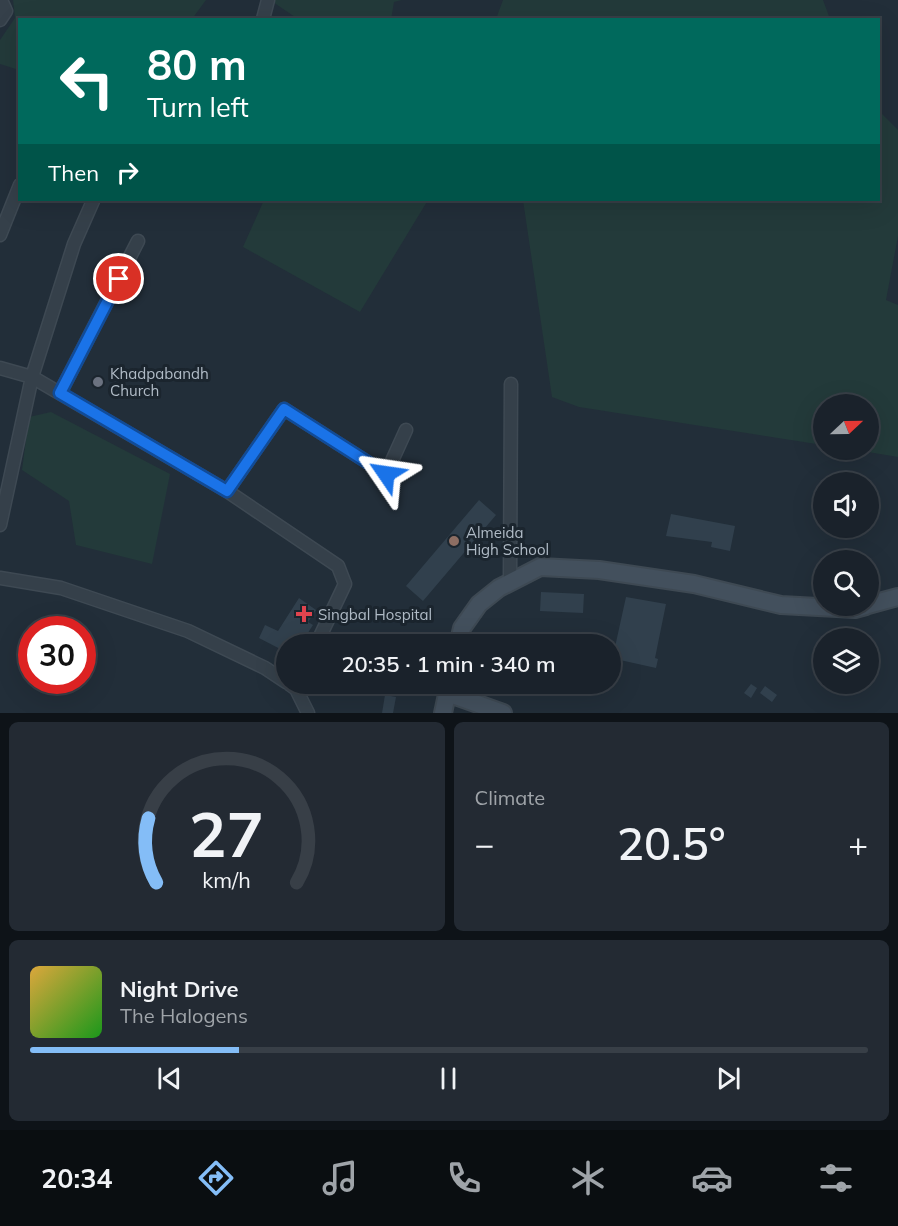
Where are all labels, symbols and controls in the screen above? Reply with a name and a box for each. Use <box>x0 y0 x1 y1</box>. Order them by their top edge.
text: 80 m <box>147 38 247 91</box>
icon: left <box>48 42 126 120</box>
text: Turn left <box>147 90 249 124</box>
icon: right <box>111 156 144 189</box>
text: Then <box>48 159 99 187</box>
pin <box>93 253 144 304</box>
icon: arrive <box>102 262 135 295</box>
place label: Khadpabandh Church <box>110 364 209 400</box>
marker: Khadpabandh Church <box>91 375 105 389</box>
north arrow <box>813 394 879 460</box>
map controls <box>813 394 879 694</box>
position arrow <box>354 442 418 506</box>
button: sound <box>813 472 879 538</box>
place label: Almeida High School <box>466 523 549 559</box>
marker: Almeida High School <box>447 534 461 548</box>
button: search <box>813 550 879 616</box>
marker: Singbal Hospital <box>295 605 313 623</box>
place label: Singbal Hospital <box>318 605 432 624</box>
speed limit sign: 30 <box>18 616 96 694</box>
button: layers <box>813 628 879 694</box>
text: 20:35 · 1 min · 340 m <box>341 650 556 678</box>
text: Climate <box>475 785 545 810</box>
text: 27 <box>189 794 264 873</box>
text: 20.5° <box>617 815 726 871</box>
text: − <box>475 823 494 864</box>
text: + <box>848 823 868 864</box>
text: km/h <box>202 867 251 894</box>
text: Night Drive <box>120 975 239 1003</box>
text: The Halogens <box>120 1003 248 1028</box>
icon: previous <box>153 1062 186 1095</box>
icon: pause <box>432 1062 465 1095</box>
icon: next <box>712 1062 745 1095</box>
icon: directions <box>195 1157 237 1199</box>
icon: music <box>319 1157 361 1199</box>
icon: phone <box>443 1157 485 1199</box>
icon: climate <box>567 1157 609 1199</box>
icon: car <box>691 1157 733 1199</box>
icon: filters <box>815 1157 857 1199</box>
text: 20:34 <box>41 1161 113 1195</box>

